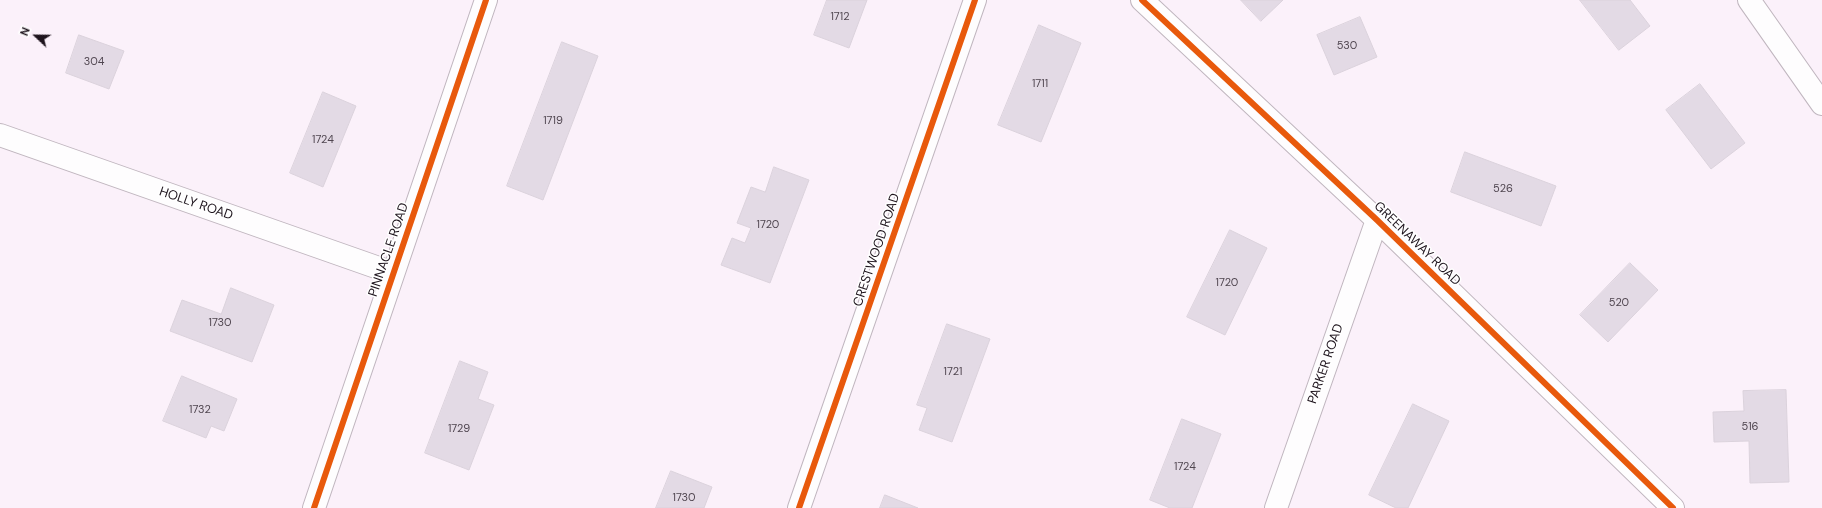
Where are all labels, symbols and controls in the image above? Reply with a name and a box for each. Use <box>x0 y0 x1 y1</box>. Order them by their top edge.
house number: 1712 <box>830 10 850 24</box>
north arrow <box>16 16 56 56</box>
text: N <box>17 25 33 38</box>
house number: 530 <box>1337 39 1357 53</box>
house number: 304 <box>84 55 104 69</box>
house number: 1711 <box>1032 77 1048 91</box>
house number: 1719 <box>543 114 563 128</box>
house number: 1724 <box>312 133 334 147</box>
house number: 526 <box>1493 182 1513 196</box>
street label: HOLLY ROAD <box>157 184 235 224</box>
street label: CRESTWOOD ROAD <box>850 191 904 309</box>
street label: GREENAWAY ROAD <box>1371 199 1463 289</box>
street label: PINNACLE ROAD <box>366 201 412 299</box>
house number: 1720 <box>757 218 779 232</box>
house number: 1720 <box>1216 276 1238 290</box>
house number: 520 <box>1609 296 1629 310</box>
house number: 1730 <box>208 316 232 330</box>
street label: PARKER ROAD <box>1305 322 1347 406</box>
house number: 1721 <box>944 365 962 379</box>
house number: 1732 <box>189 403 211 417</box>
house number: 516 <box>1741 420 1759 434</box>
house number: 1729 <box>448 422 470 436</box>
house number: 1724 <box>1174 460 1196 474</box>
house number: 1730 <box>672 491 696 505</box>

